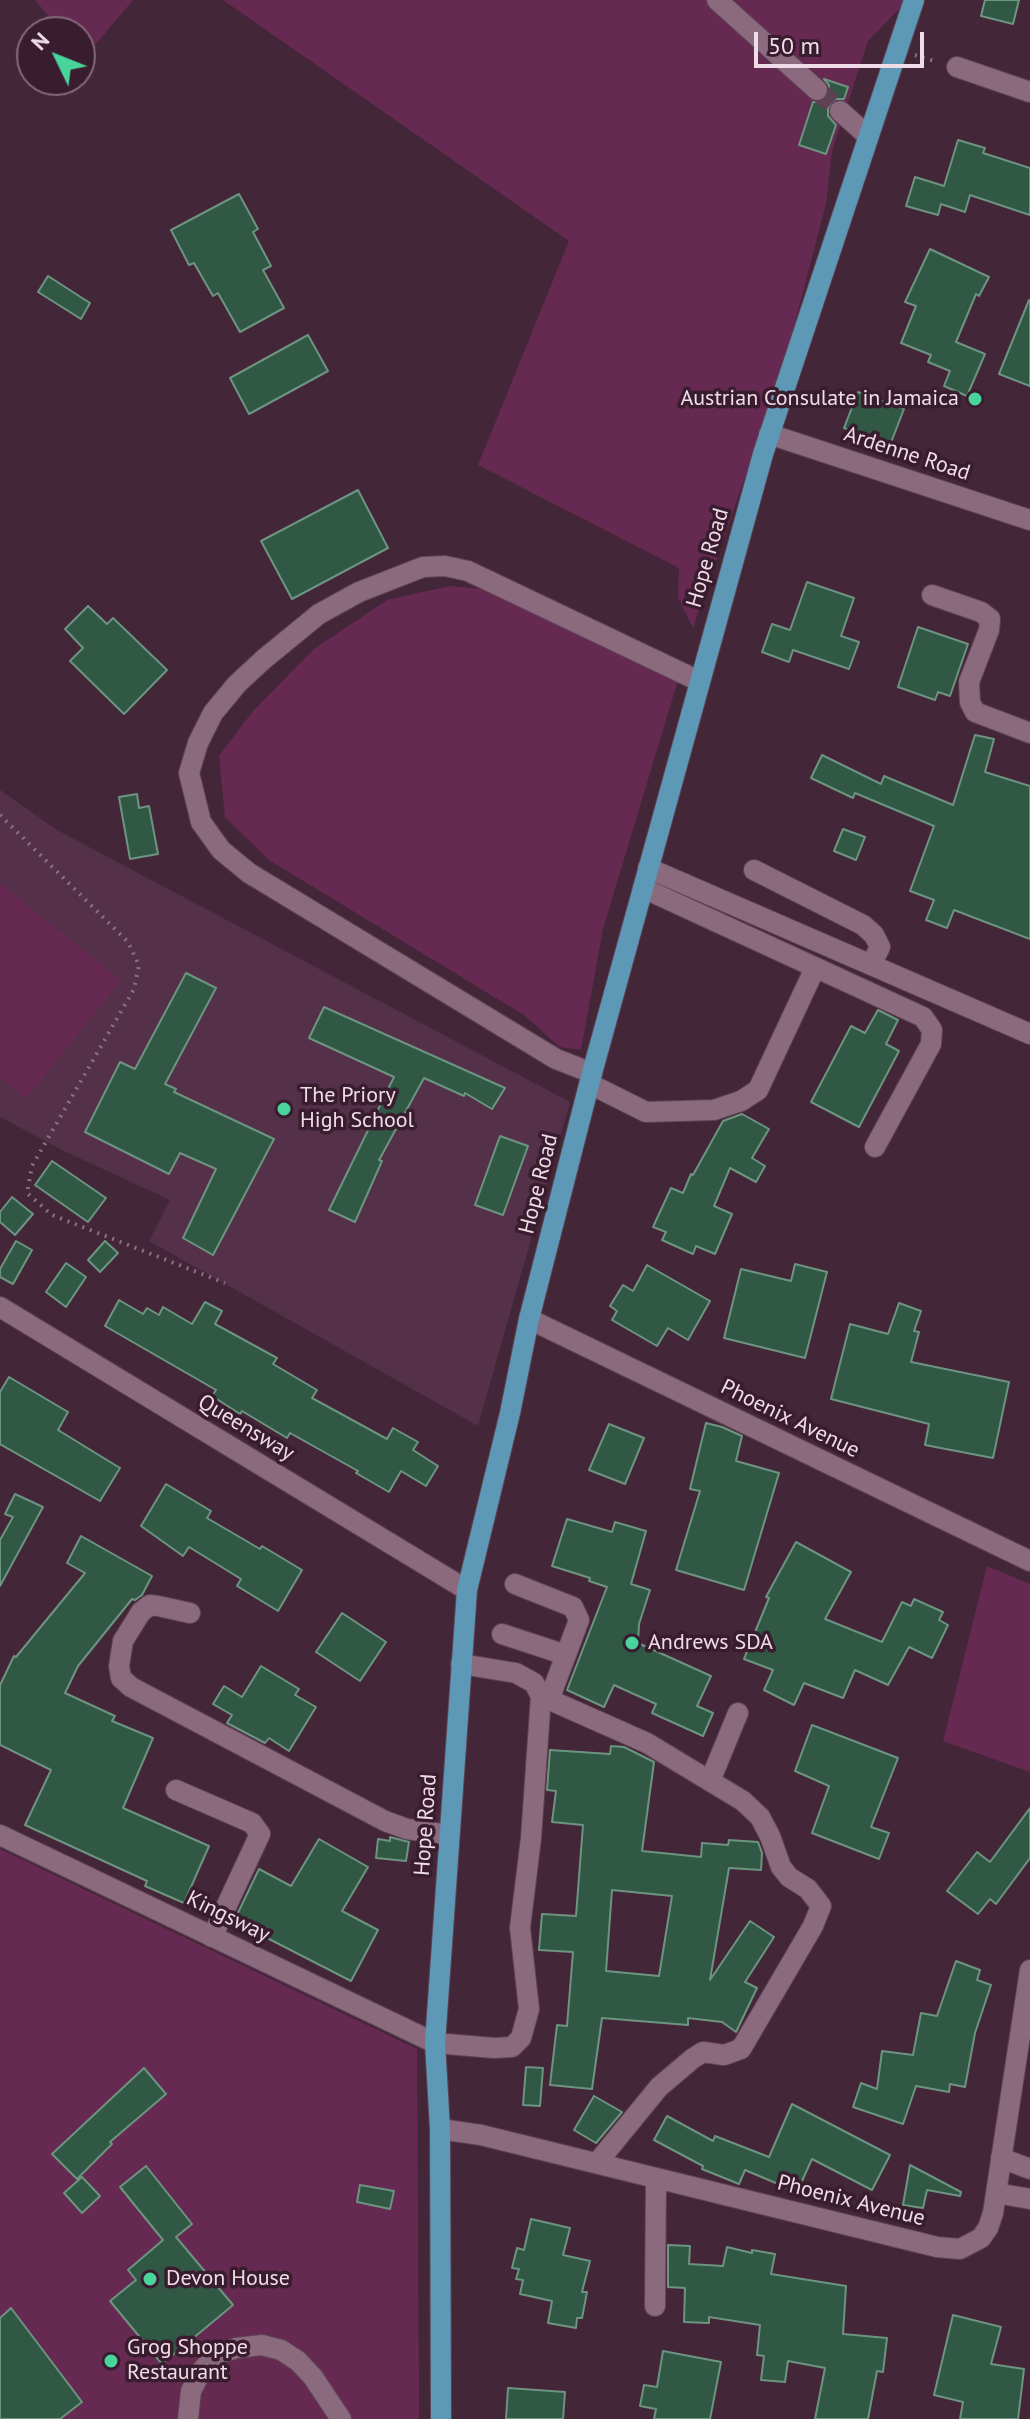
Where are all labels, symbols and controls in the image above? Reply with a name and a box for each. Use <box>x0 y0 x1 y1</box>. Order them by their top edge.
north arrow <box>16 16 96 96</box>
scale bar <box>758 16 928 66</box>
text: N <box>25 26 55 56</box>
text: 50 m <box>768 30 820 61</box>
place label: Austrian Consulate in Jamaica <box>680 386 959 412</box>
marker: Austrian Consulate in Jamaica <box>966 390 984 408</box>
street label: Ardenne Road <box>841 421 973 487</box>
street label: Hope Road <box>681 505 735 611</box>
place label: The Priory High School <box>300 1083 414 1134</box>
marker: The Priory High School <box>275 1100 293 1118</box>
street label: Hope Road <box>514 1131 564 1237</box>
street label: Phoenix Avenue <box>716 1374 864 1464</box>
street label: Queensway <box>193 1389 299 1467</box>
place label: Andrews SDA <box>648 1630 773 1656</box>
marker: Andrews SDA <box>623 1634 641 1652</box>
street label: Hope Road <box>409 1773 443 1877</box>
street label: Kingsway <box>182 1885 274 1949</box>
street label: Phoenix Avenue <box>774 2170 928 2232</box>
place label: Devon House <box>166 2266 290 2292</box>
marker: Devon House <box>141 2270 159 2288</box>
place label: Grog Shoppe Restaurant <box>127 2335 248 2386</box>
marker: Grog Shoppe Restaurant <box>102 2352 120 2370</box>

